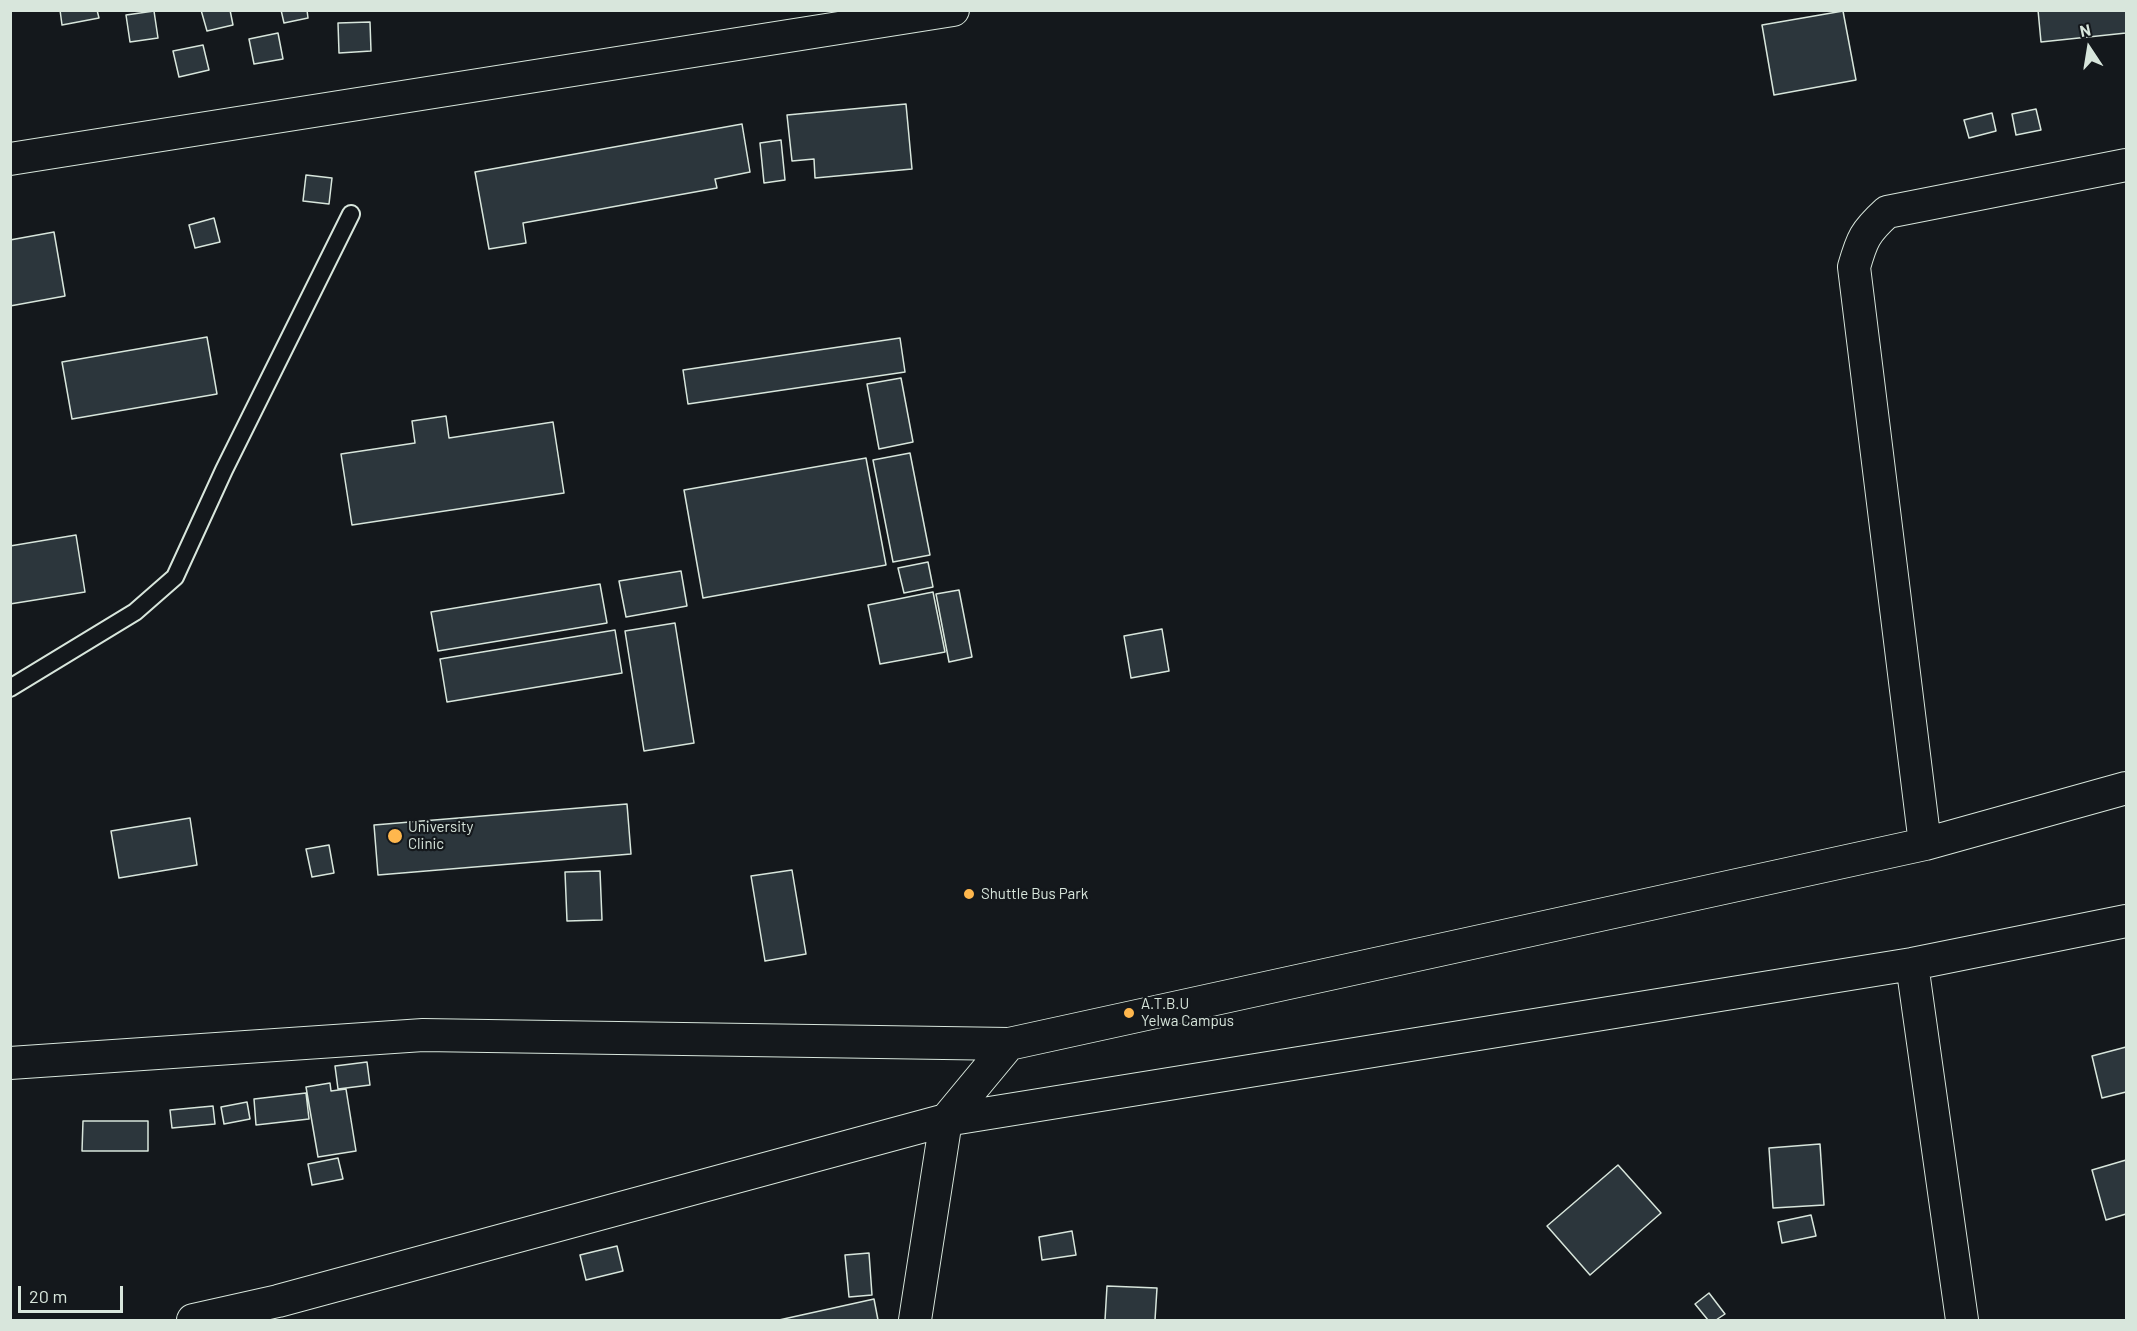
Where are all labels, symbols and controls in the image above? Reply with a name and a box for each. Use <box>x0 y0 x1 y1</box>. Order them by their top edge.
north arrow <box>2059 18 2119 78</box>
text: N <box>2078 20 2092 40</box>
place label: University Clinic <box>408 818 473 853</box>
marker: University Clinic <box>386 827 404 845</box>
place label: Shuttle Bus Park <box>981 885 1088 903</box>
marker: Shuttle Bus Park <box>962 887 976 901</box>
place label: A.T.B.U Yelwa Campus <box>1141 995 1234 1030</box>
marker: A.T.B.U Yelwa Campus <box>1122 1006 1136 1020</box>
scale bar <box>21 1274 126 1312</box>
text: 20 m <box>29 1285 67 1307</box>

